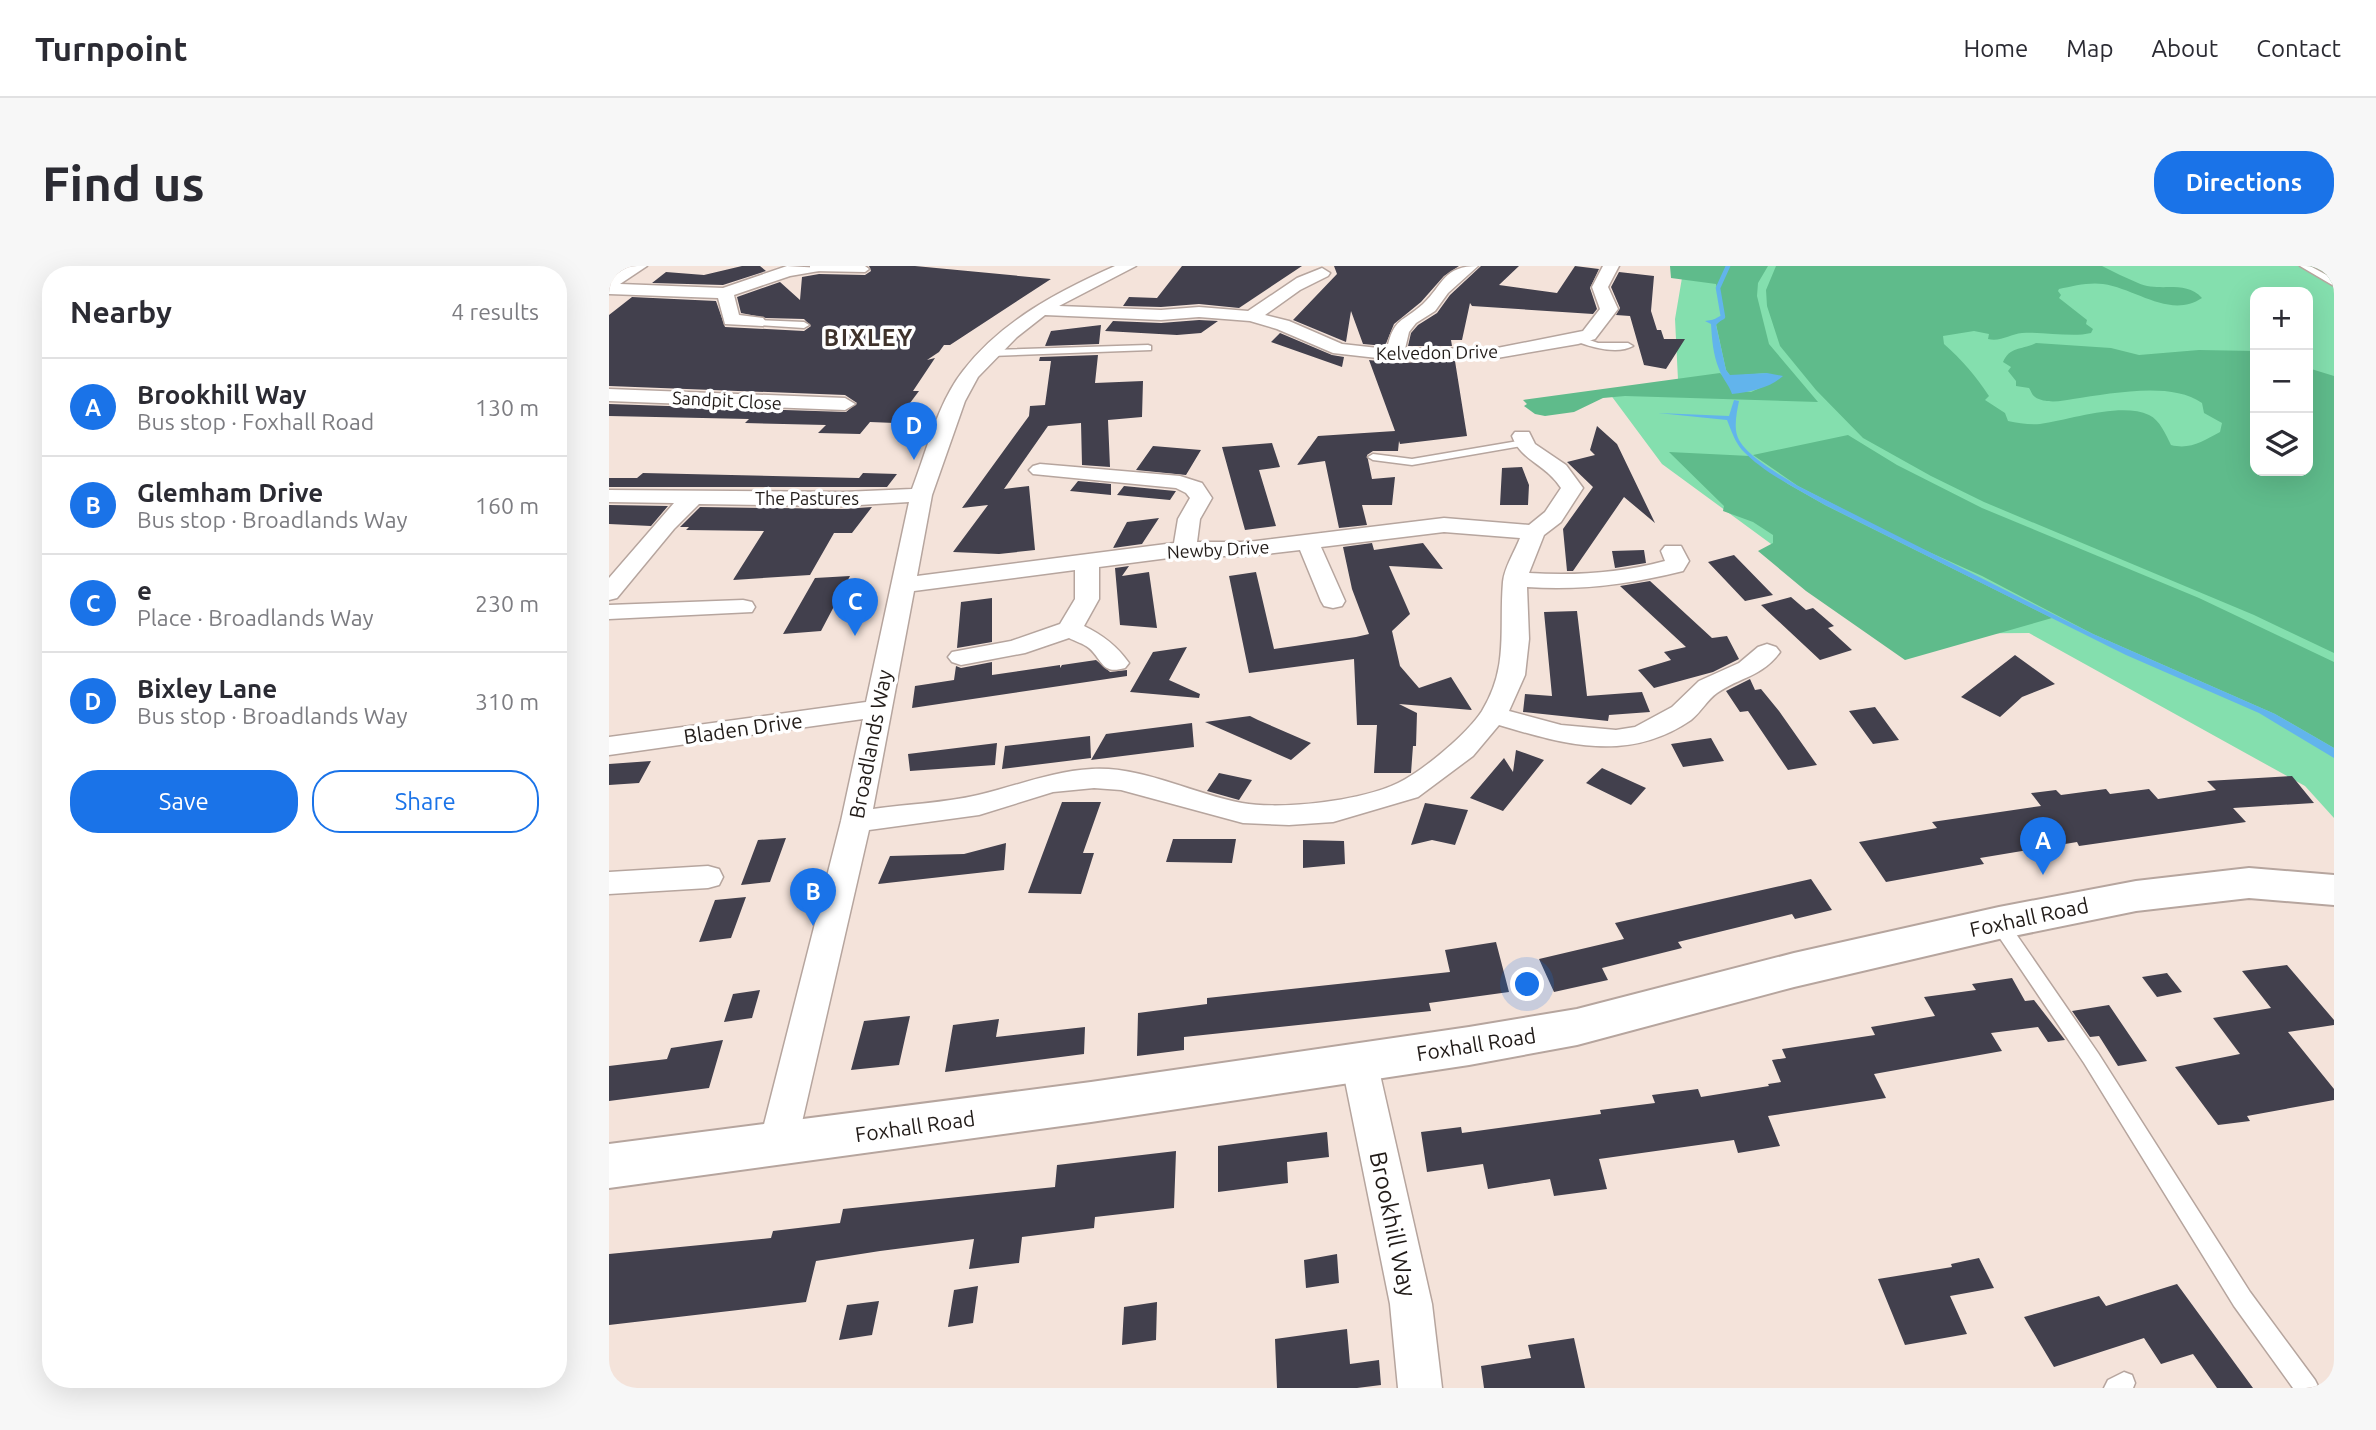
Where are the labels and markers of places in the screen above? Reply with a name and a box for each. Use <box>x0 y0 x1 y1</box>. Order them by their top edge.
pin: D <box>891 402 937 460</box>
pin: C <box>832 578 878 636</box>
pin: A <box>2020 817 2066 875</box>
pin: B <box>790 868 836 926</box>

